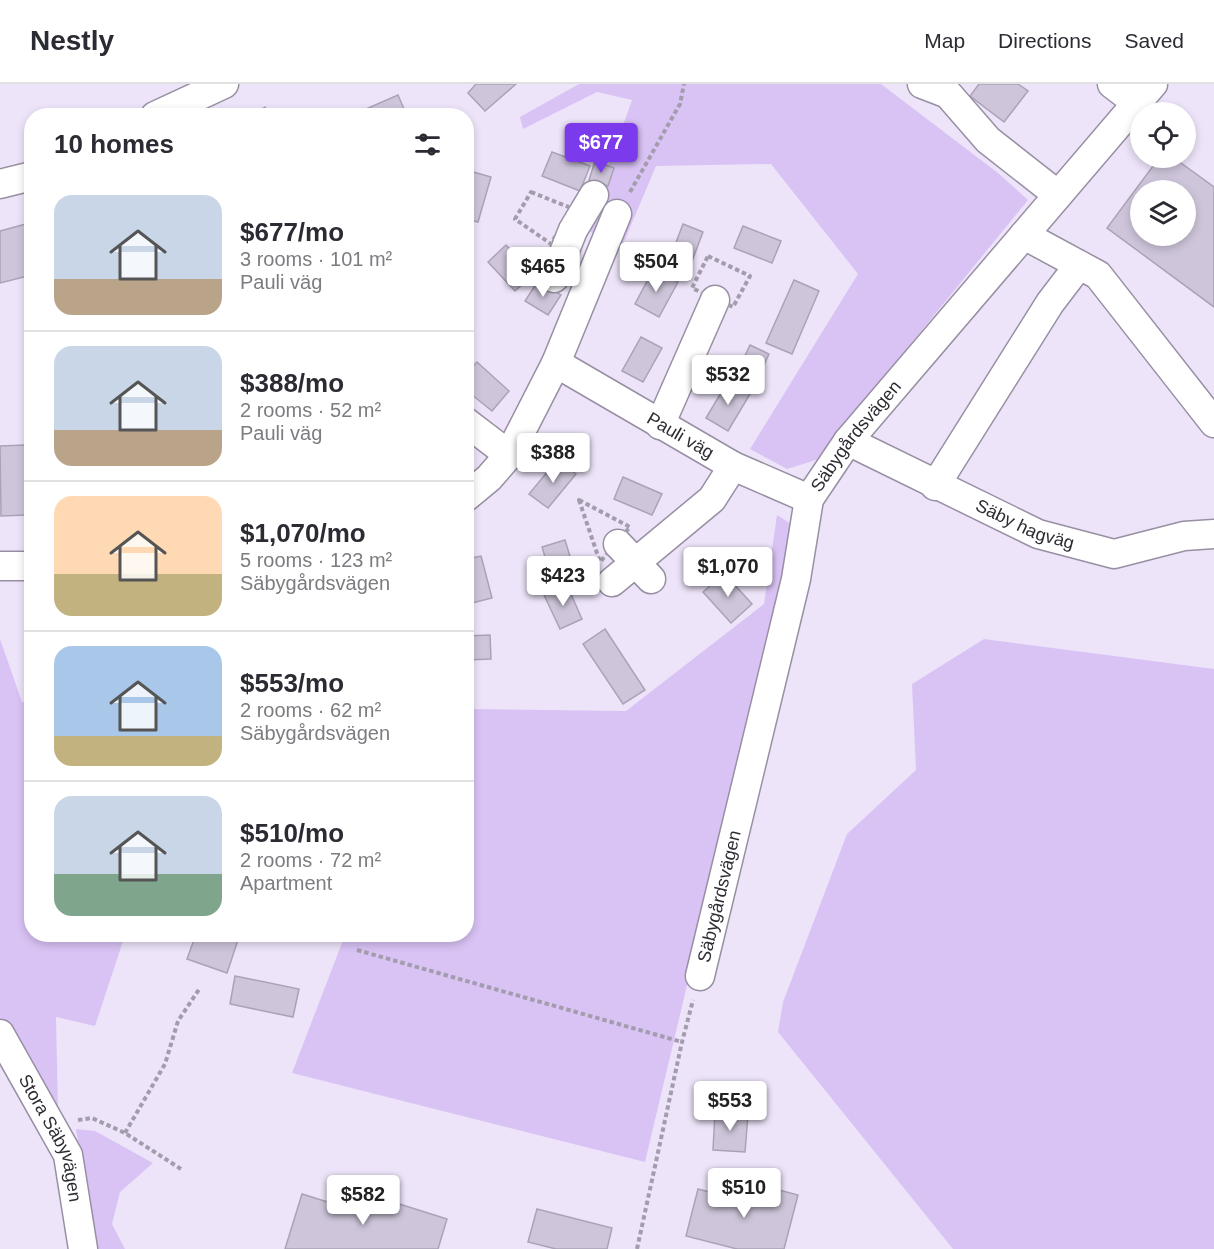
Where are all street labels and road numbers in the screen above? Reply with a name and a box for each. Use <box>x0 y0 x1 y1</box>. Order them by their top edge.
street label: Säbygårdsvägen <box>807 377 905 496</box>
street label: Pauli väg <box>643 408 718 463</box>
street label: Säby hagväg <box>972 495 1076 553</box>
street label: Säbygårdsvägen <box>694 828 745 964</box>
street label: Stora Säbyvägen <box>15 1071 85 1203</box>

